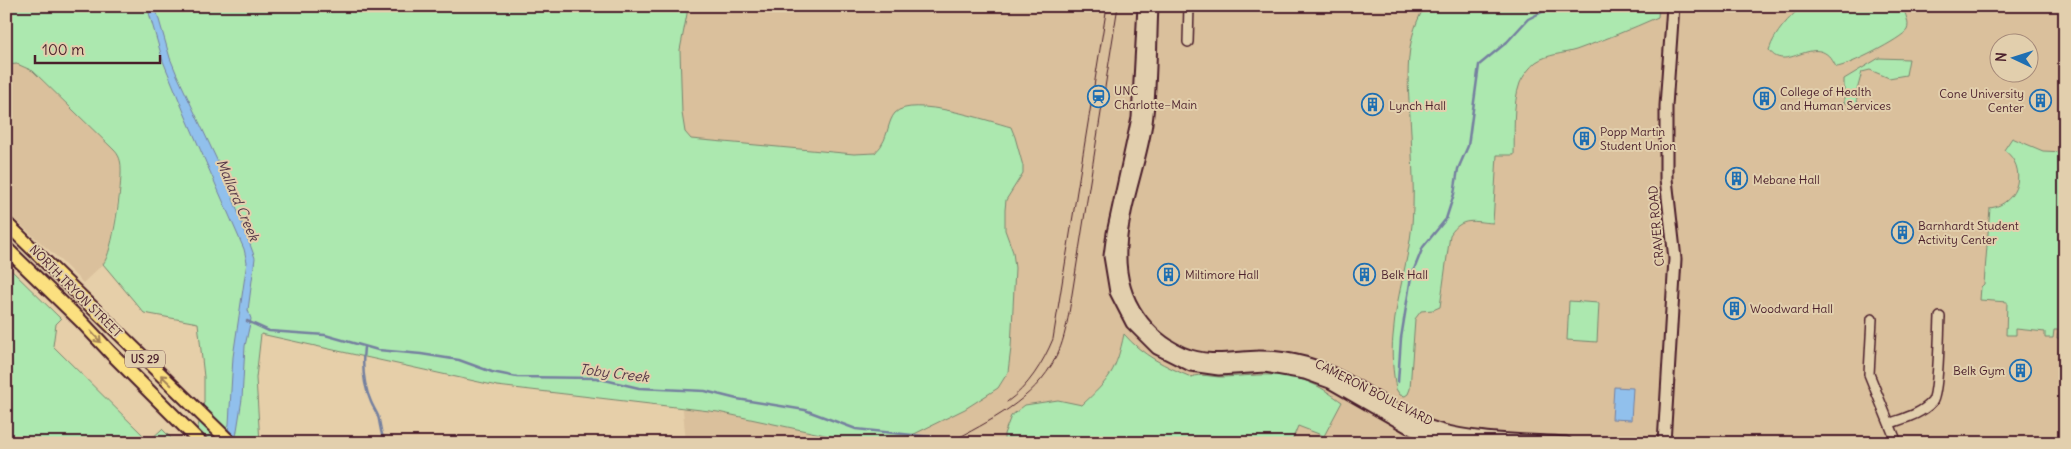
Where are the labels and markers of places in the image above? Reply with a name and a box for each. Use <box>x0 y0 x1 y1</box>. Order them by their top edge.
place label: UNC Charlotte–Main <box>1114 83 1197 112</box>
place label: College of Health and Human Services <box>1780 84 1891 113</box>
station icon: UNC Charlotte–Main <box>1086 85 1110 109</box>
building icon: College of Health and Human Services <box>1752 86 1776 110</box>
place label: Cone University Center <box>1939 86 2024 115</box>
building icon: Cone University Center <box>2028 88 2052 112</box>
building icon: Lynch Hall <box>1361 93 1385 117</box>
place label: Lynch Hall <box>1389 98 1446 113</box>
place label: Popp Martin Student Union <box>1600 124 1676 153</box>
building icon: Popp Martin Student Union <box>1572 126 1596 150</box>
building icon: Mebane Hall <box>1725 167 1749 191</box>
place label: Mebane Hall <box>1753 172 1820 187</box>
place label: Barnhardt Student Activity Center <box>1918 218 2019 247</box>
building icon: Barnhardt Student Activity Center <box>1890 220 1914 244</box>
building icon: Miltimore Hall <box>1157 262 1181 286</box>
building icon: Belk Hall <box>1353 262 1377 286</box>
place label: Miltimore Hall <box>1185 267 1259 282</box>
place label: Belk Hall <box>1381 267 1428 282</box>
building icon: Woodward Hall <box>1722 296 1746 320</box>
place label: Woodward Hall <box>1750 301 1833 316</box>
building icon: Belk Gym <box>2009 358 2033 382</box>
place label: Belk Gym <box>1953 363 2005 378</box>

